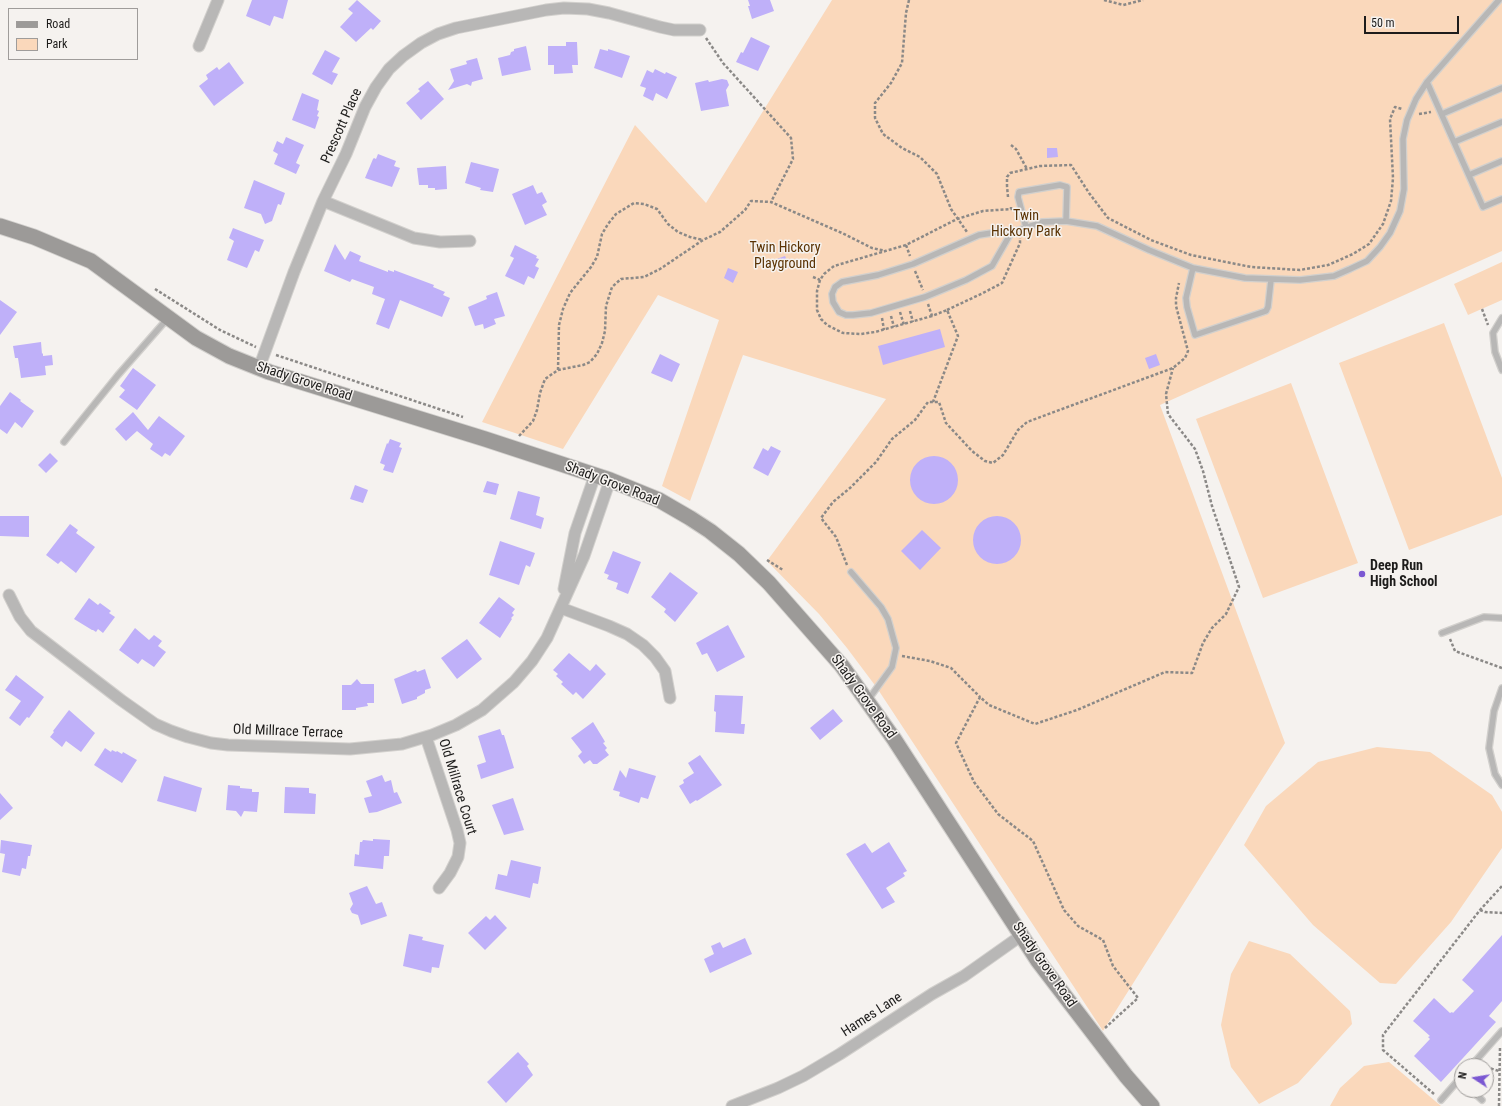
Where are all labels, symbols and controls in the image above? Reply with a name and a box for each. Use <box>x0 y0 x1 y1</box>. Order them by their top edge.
legend <box>8 8 138 60</box>
scale bar <box>1366 8 1461 34</box>
text: 50 m <box>1371 16 1395 30</box>
text: Road <box>46 17 70 31</box>
text: Park <box>46 37 67 51</box>
street label: Prescott Place <box>318 86 366 166</box>
park label: Twin Hickory Park <box>991 208 1061 240</box>
park label: Twin Hickory Playground <box>749 240 821 272</box>
street label: Shady Grove Road <box>254 359 354 405</box>
street label: Shady Grove Road <box>562 458 662 510</box>
place label: Deep Run High School <box>1370 558 1438 590</box>
marker: Deep Run High School <box>1357 569 1367 579</box>
street label: Shady Grove Road <box>827 652 899 742</box>
street label: Old Millrace Terrace <box>233 722 343 742</box>
street label: Old Millrace Court <box>434 737 480 837</box>
street label: Shady Grove Road <box>1008 919 1080 1011</box>
street label: Hames Lane <box>839 989 905 1041</box>
north arrow <box>1454 1058 1494 1098</box>
text: N <box>1456 1071 1470 1080</box>

